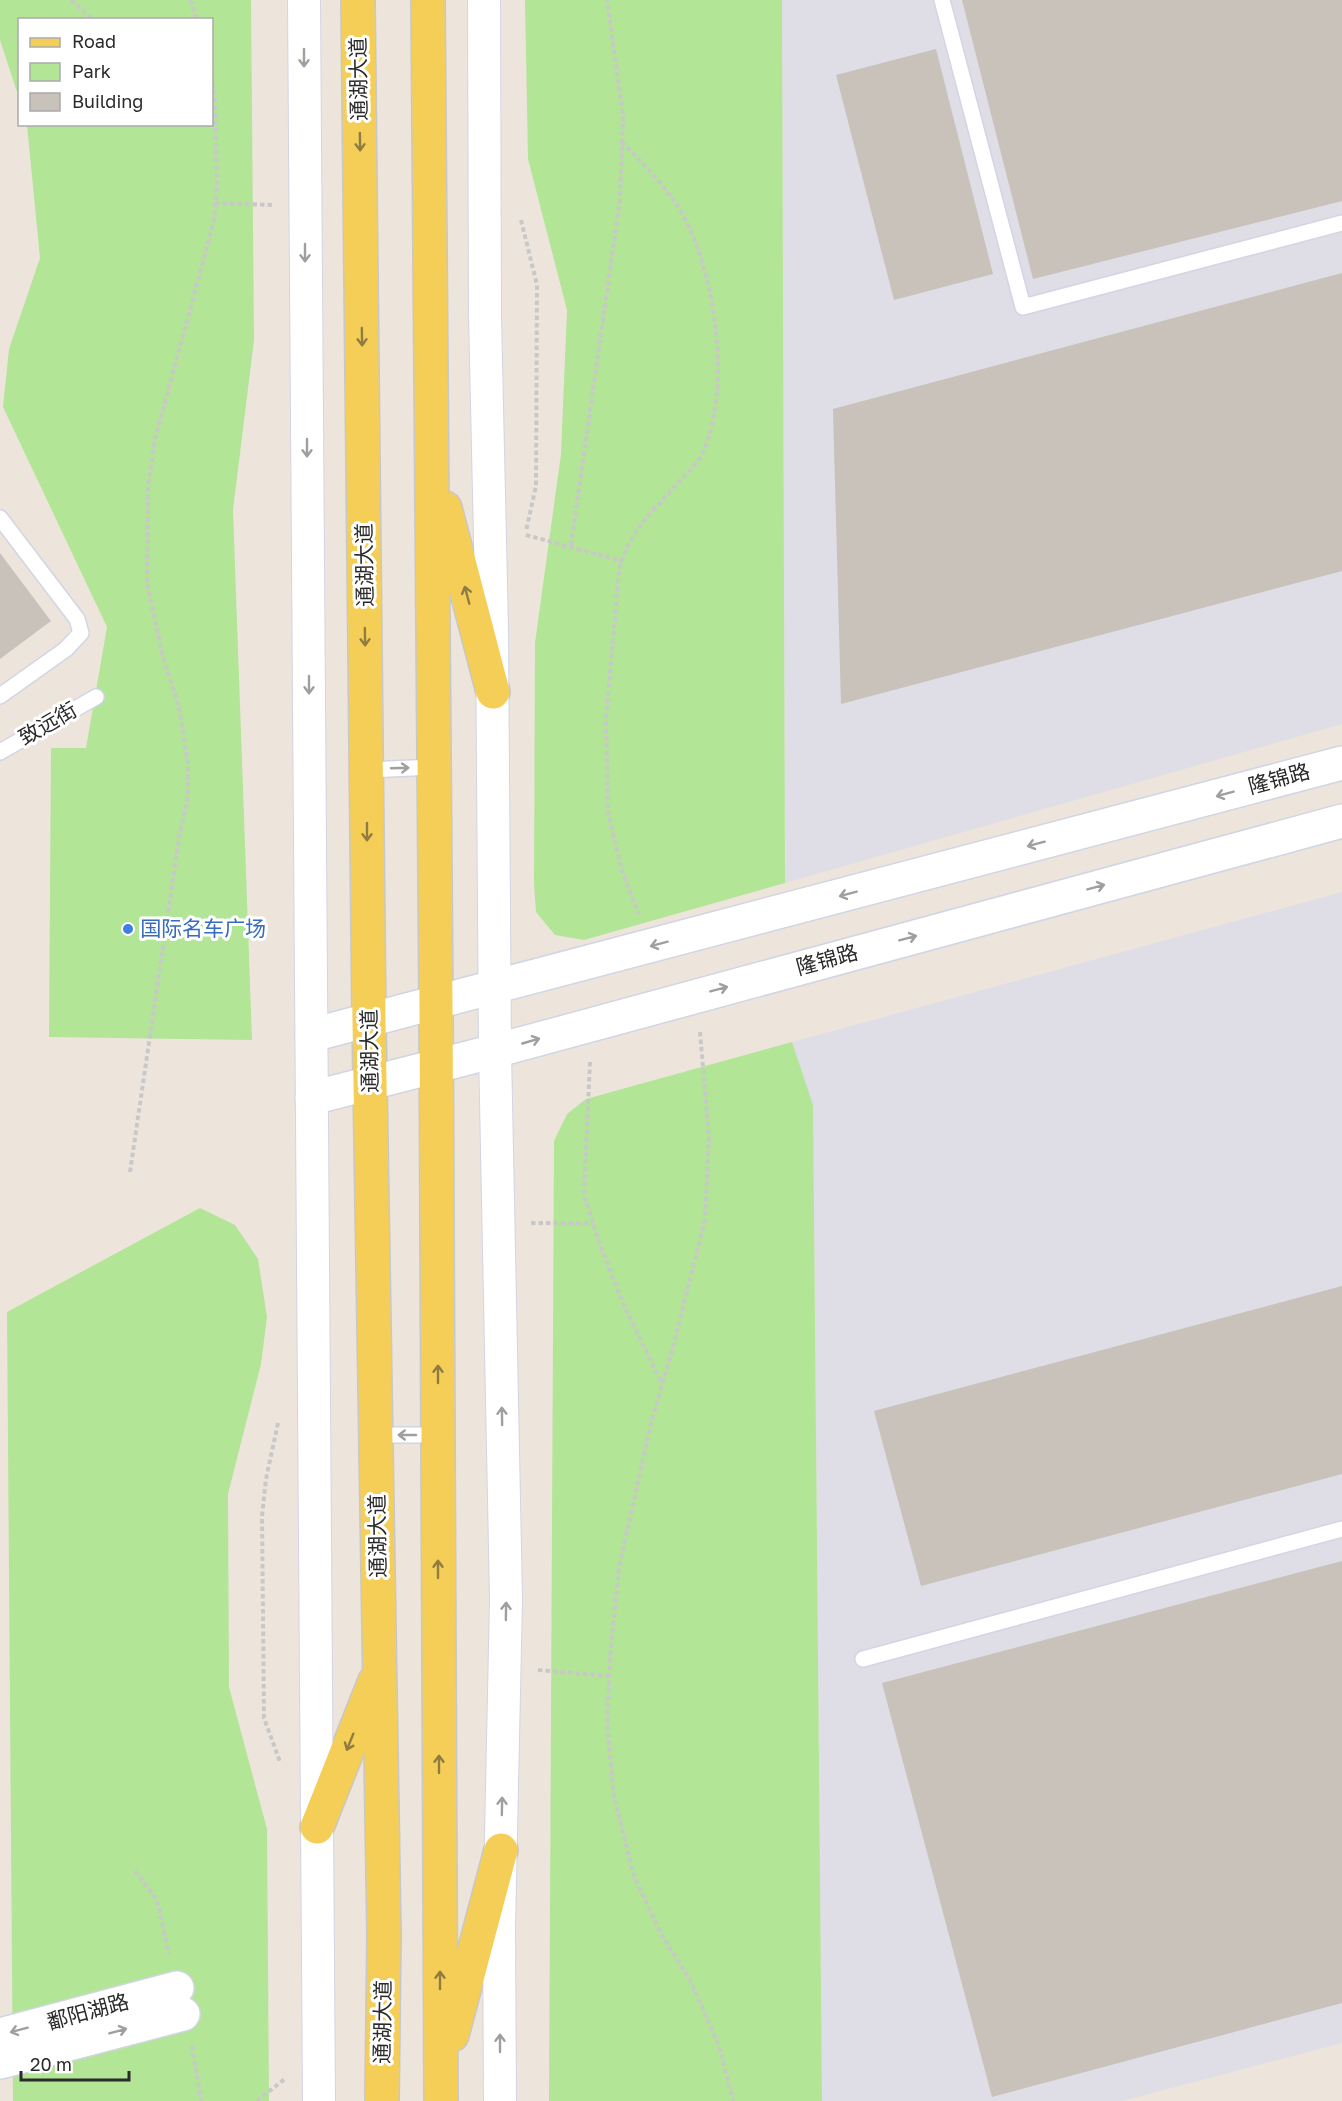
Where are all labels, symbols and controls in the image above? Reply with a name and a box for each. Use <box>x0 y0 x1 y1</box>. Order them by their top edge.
legend <box>18 18 213 126</box>
text: Road <box>72 30 116 52</box>
street label: 通湖大道 <box>344 37 372 121</box>
one-way arrow <box>298 48 310 68</box>
text: Park <box>72 60 111 82</box>
text: Building <box>72 90 143 112</box>
one-way arrow <box>354 132 366 152</box>
one-way arrow <box>300 243 311 263</box>
one-way arrow <box>356 327 368 347</box>
one-way arrow <box>301 438 313 458</box>
street label: 通湖大道 <box>350 523 378 607</box>
one-way arrow <box>461 586 473 605</box>
one-way arrow <box>359 627 371 647</box>
one-way arrow <box>303 675 315 695</box>
street label: 致远街 <box>14 696 81 750</box>
street label: 隆锦路 <box>1245 757 1313 799</box>
one-way arrow <box>390 763 410 774</box>
one-way arrow <box>1215 788 1234 800</box>
one-way arrow <box>361 822 373 842</box>
one-way arrow <box>1027 838 1046 850</box>
one-way arrow <box>1086 881 1105 893</box>
one-way arrow <box>838 888 857 900</box>
place label: 国际名车广场 <box>140 915 266 941</box>
marker: 国际名车广场 <box>121 922 135 936</box>
one-way arrow <box>898 932 917 944</box>
one-way arrow <box>650 938 669 950</box>
street label: 隆锦路 <box>793 938 861 980</box>
one-way arrow <box>709 983 728 995</box>
street label: 通湖大道 <box>355 1009 383 1093</box>
one-way arrow <box>521 1035 540 1046</box>
one-way arrow <box>432 1364 444 1384</box>
one-way arrow <box>497 1406 508 1426</box>
one-way arrow <box>398 1429 418 1441</box>
street label: 通湖大道 <box>363 1494 391 1578</box>
one-way arrow <box>433 1559 444 1579</box>
one-way arrow <box>500 1601 512 1621</box>
one-way arrow <box>344 1733 355 1751</box>
one-way arrow <box>433 1754 445 1774</box>
one-way arrow <box>496 1796 508 1816</box>
one-way arrow <box>434 1970 446 1990</box>
street label: 通湖大道 <box>368 1980 396 2064</box>
street label: 鄱阳湖路 <box>44 1988 132 2034</box>
one-way arrow <box>10 2024 29 2036</box>
one-way arrow <box>108 2025 127 2036</box>
one-way arrow <box>494 2033 506 2053</box>
scale bar <box>21 2044 129 2082</box>
text: 20 m <box>30 2053 72 2075</box>

